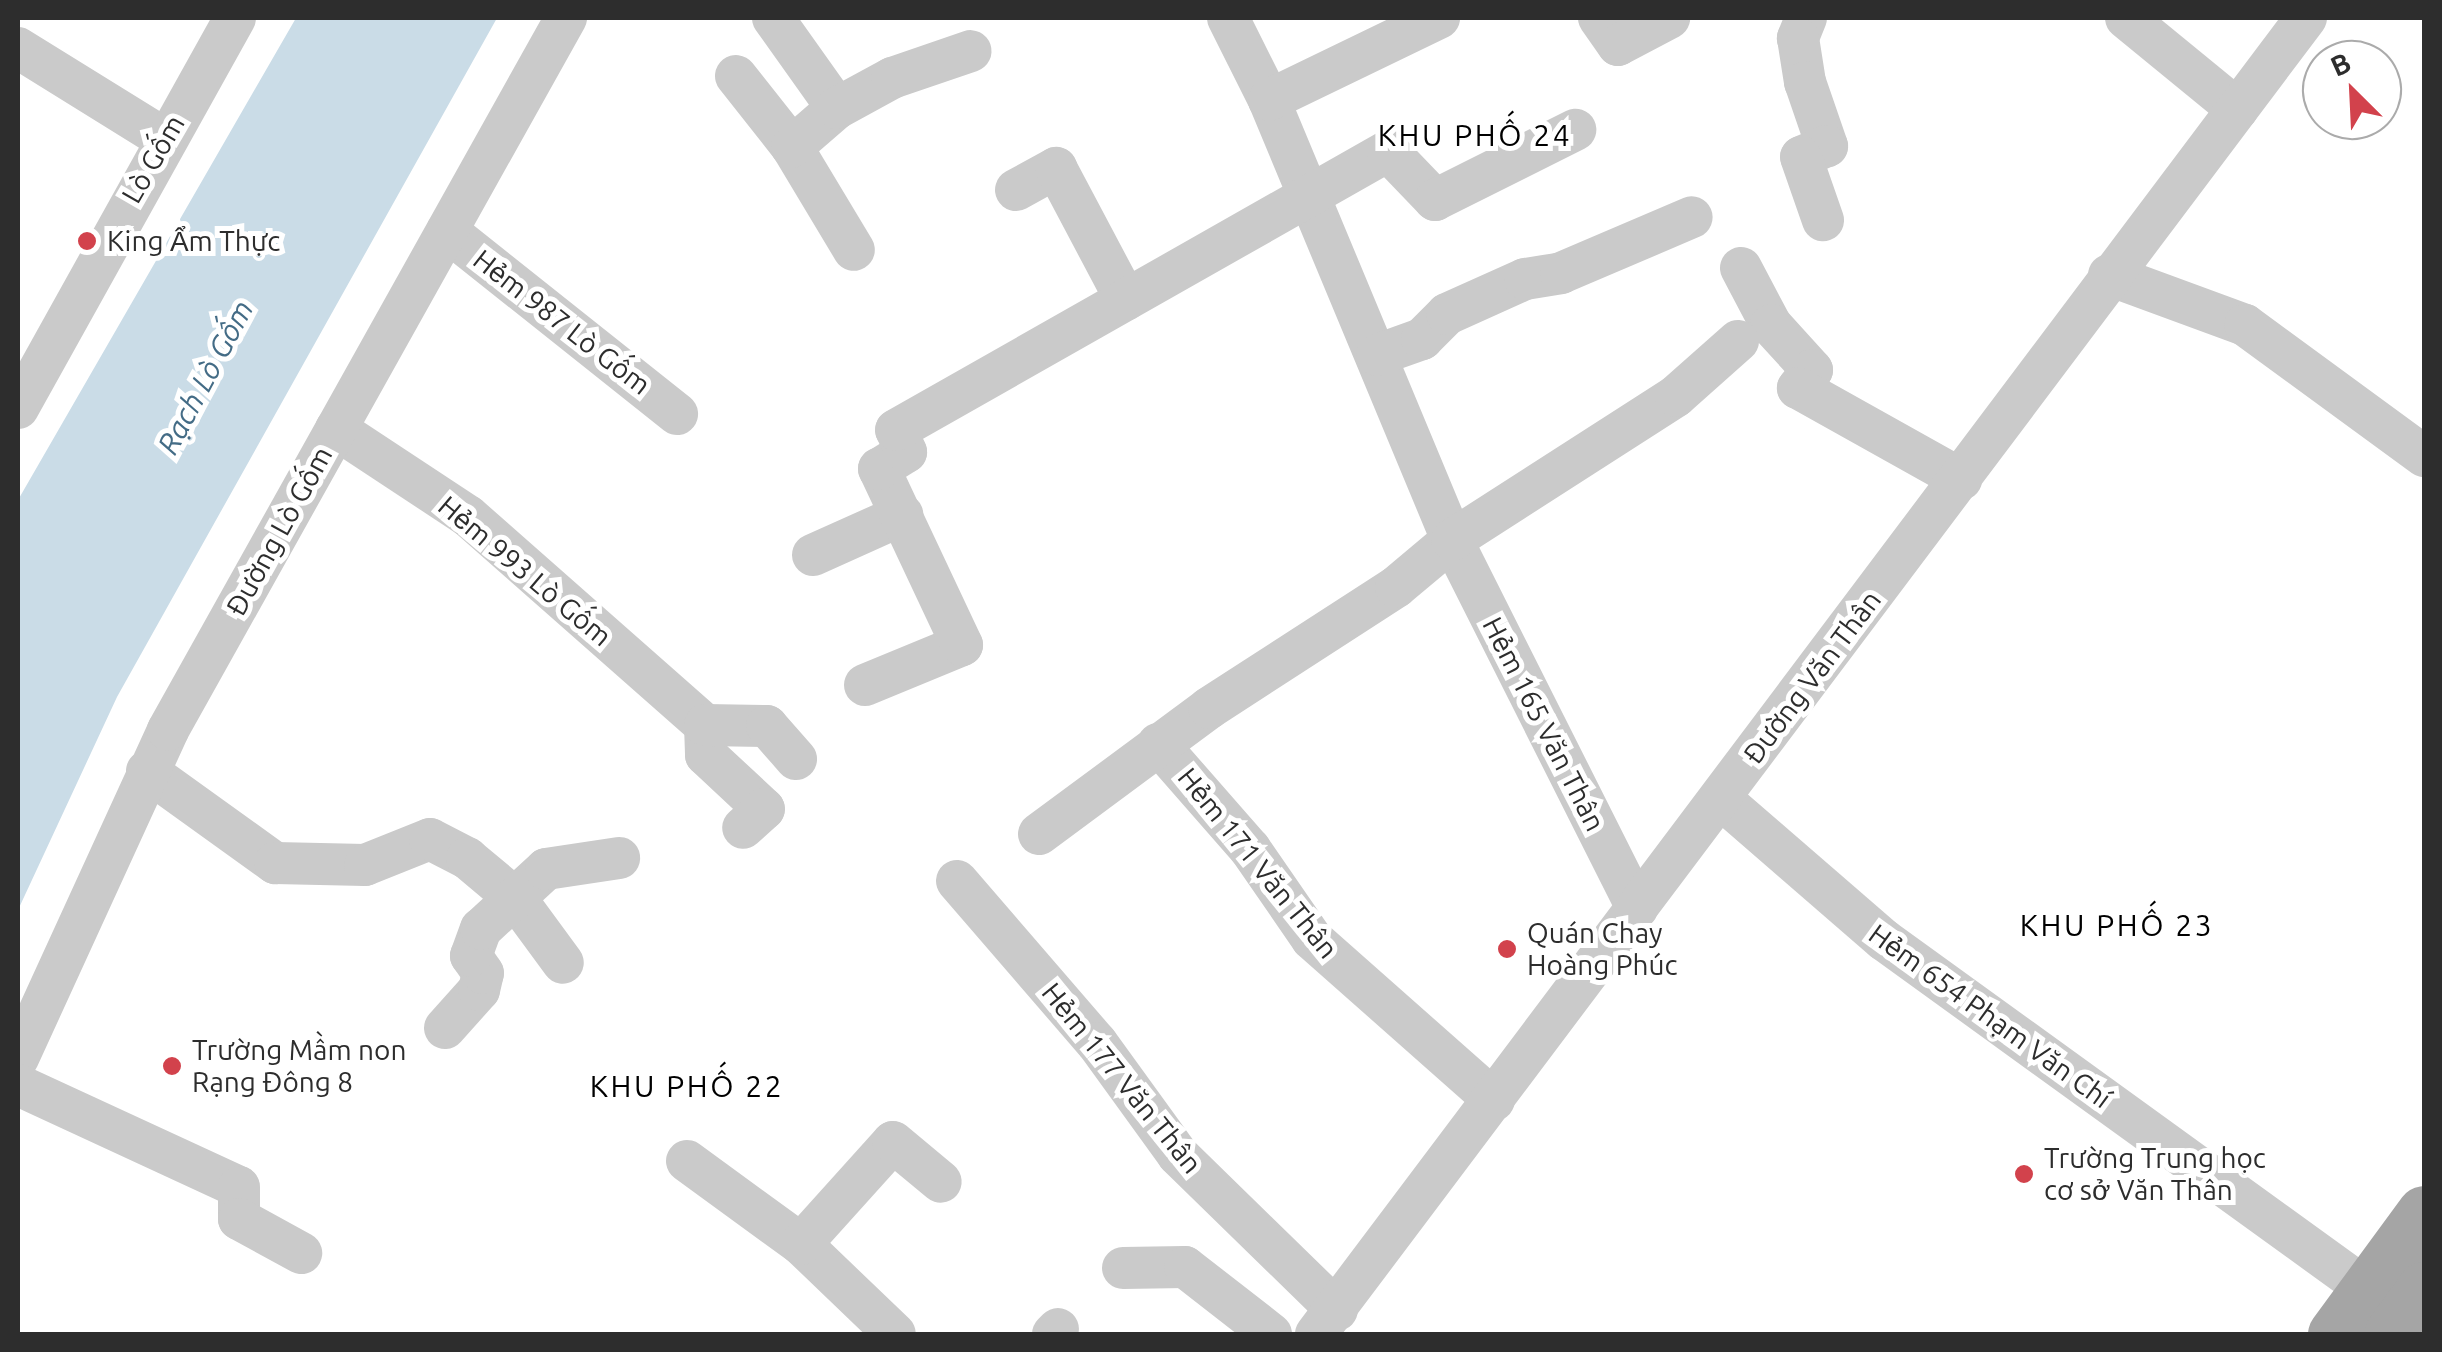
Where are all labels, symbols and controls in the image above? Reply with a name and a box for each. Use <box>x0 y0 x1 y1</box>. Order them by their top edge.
north arrow <box>2302 40 2402 140</box>
text: B <box>2326 46 2355 82</box>
street label: Lò Gốm <box>114 109 192 209</box>
district label: KHU PHỐ 24 <box>1378 117 1572 153</box>
place label: King Ẩm Thực <box>107 224 280 258</box>
marker: King Ẩm Thực <box>76 230 98 252</box>
street label: Hẻm 987 Lò Gốm <box>467 242 657 402</box>
water label: Rạch Lò Gốm <box>149 294 261 460</box>
street label: Đường Lò Gốm <box>219 441 339 621</box>
street label: Hẻm 993 Lò Gốm <box>432 489 618 653</box>
street label: Đường Văn Thân <box>1736 584 1888 770</box>
street label: Hẻm 165 Văn Thân <box>1476 611 1612 837</box>
street label: Hẻm 171 Văn Thân <box>1171 761 1345 965</box>
district label: KHU PHỐ 23 <box>2020 907 2214 943</box>
place label: Quán Chay Hoàng Phúc <box>1527 916 1678 982</box>
street label: Hẻm 654 Phạm Văn Chí <box>1862 917 2118 1115</box>
marker: Quán Chay Hoàng Phúc <box>1496 938 1518 960</box>
street label: Hẻm 177 Văn Thân <box>1035 976 1209 1180</box>
place label: Trường Mầm non Rạng Đông 8 <box>192 1033 406 1099</box>
marker: Trường Mầm non Rạng Đông 8 <box>161 1055 183 1077</box>
district label: KHU PHỐ 22 <box>590 1068 784 1104</box>
place label: Trường Trung học cơ sở Văn Thân <box>2044 1141 2266 1207</box>
marker: Trường Trung học cơ sở Văn Thân <box>2013 1163 2035 1185</box>

